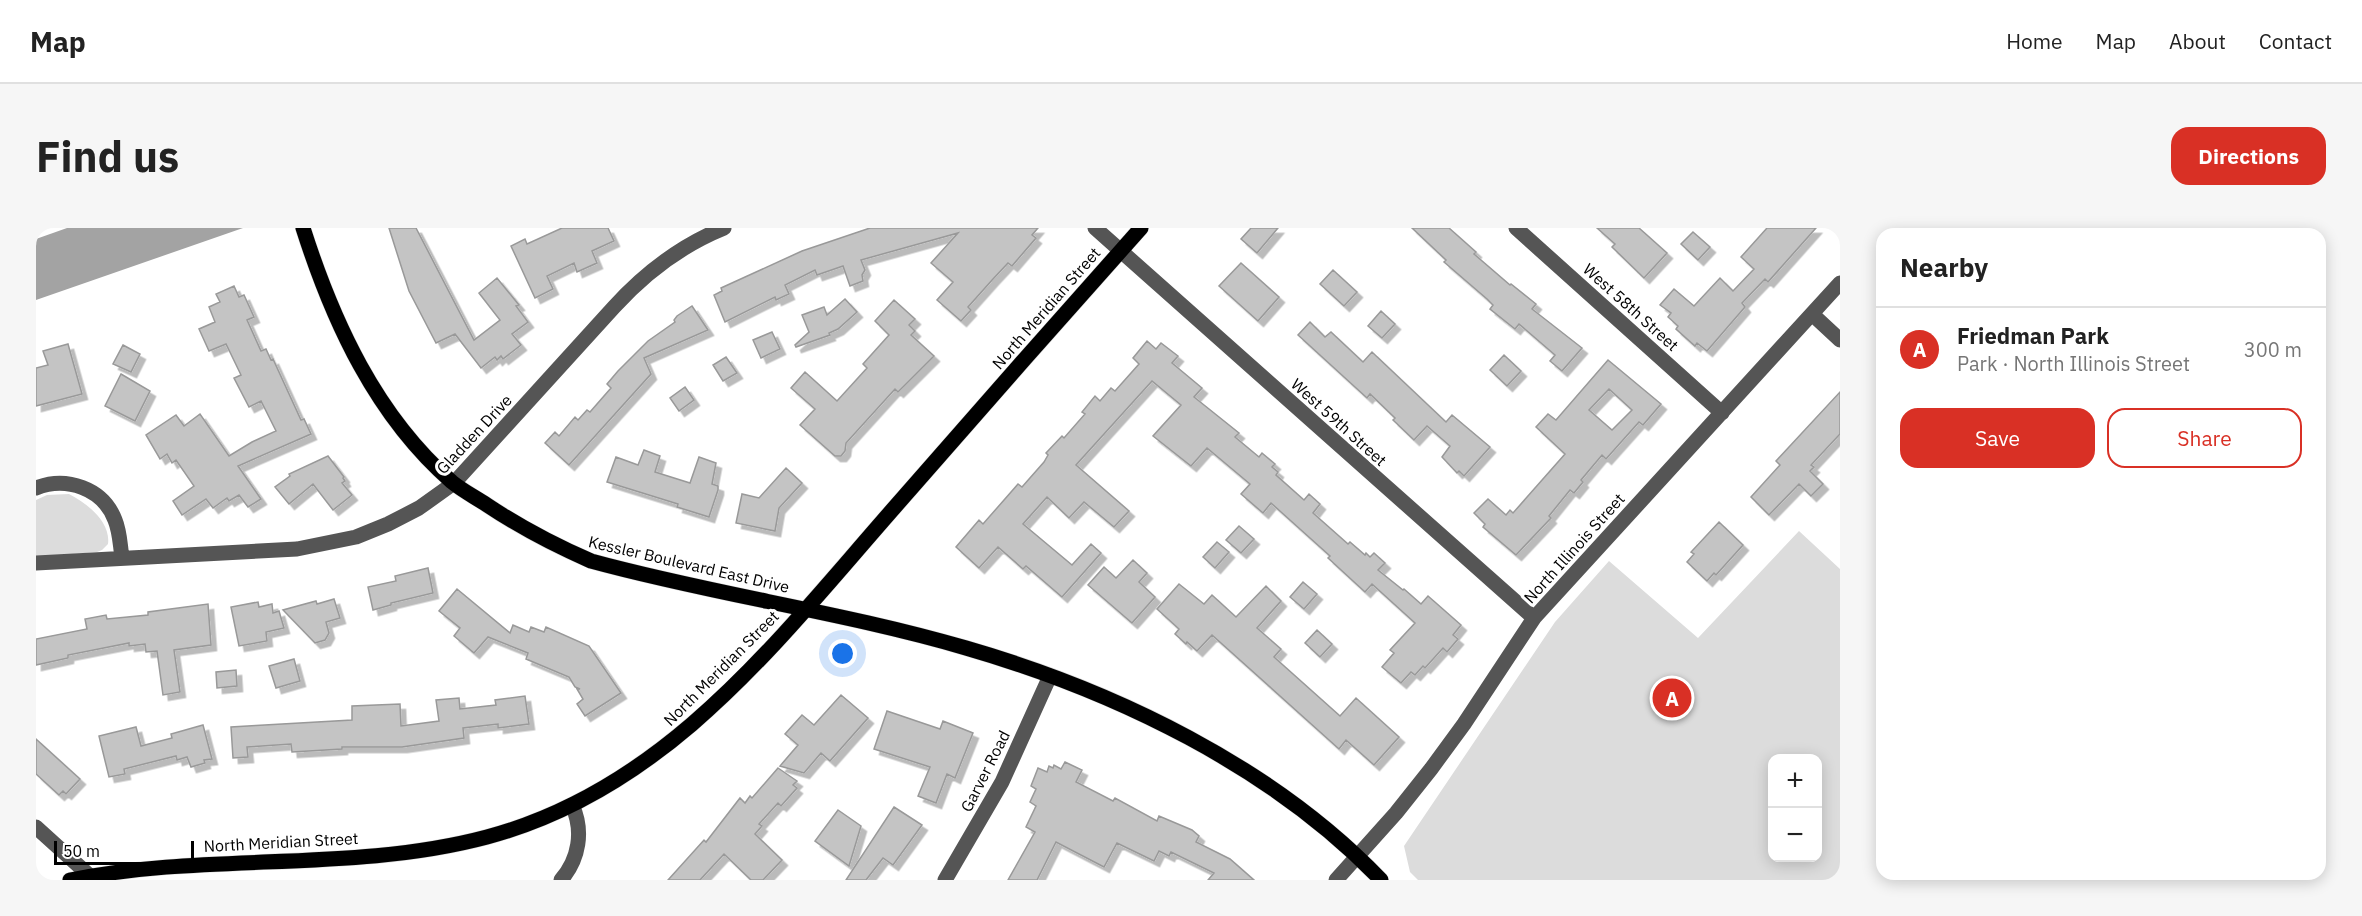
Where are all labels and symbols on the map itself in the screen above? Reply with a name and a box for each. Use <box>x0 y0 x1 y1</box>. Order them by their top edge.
street label: North Meridian Street <box>988 243 1104 373</box>
street label: West 58th Street <box>1579 259 1683 355</box>
street label: West 59th Street <box>1287 374 1391 470</box>
street label: Gladden Drive <box>432 390 516 478</box>
street label: North Illinois Street <box>1519 489 1629 607</box>
street label: Kessler Boulevard East Drive <box>587 531 792 597</box>
street label: North Meridian Street <box>659 606 783 730</box>
your location <box>828 639 857 668</box>
pin: A <box>1652 676 1692 720</box>
street label: Garver Road <box>956 727 1014 815</box>
street label: North Meridian Street <box>203 828 359 856</box>
scale bar <box>54 838 194 866</box>

